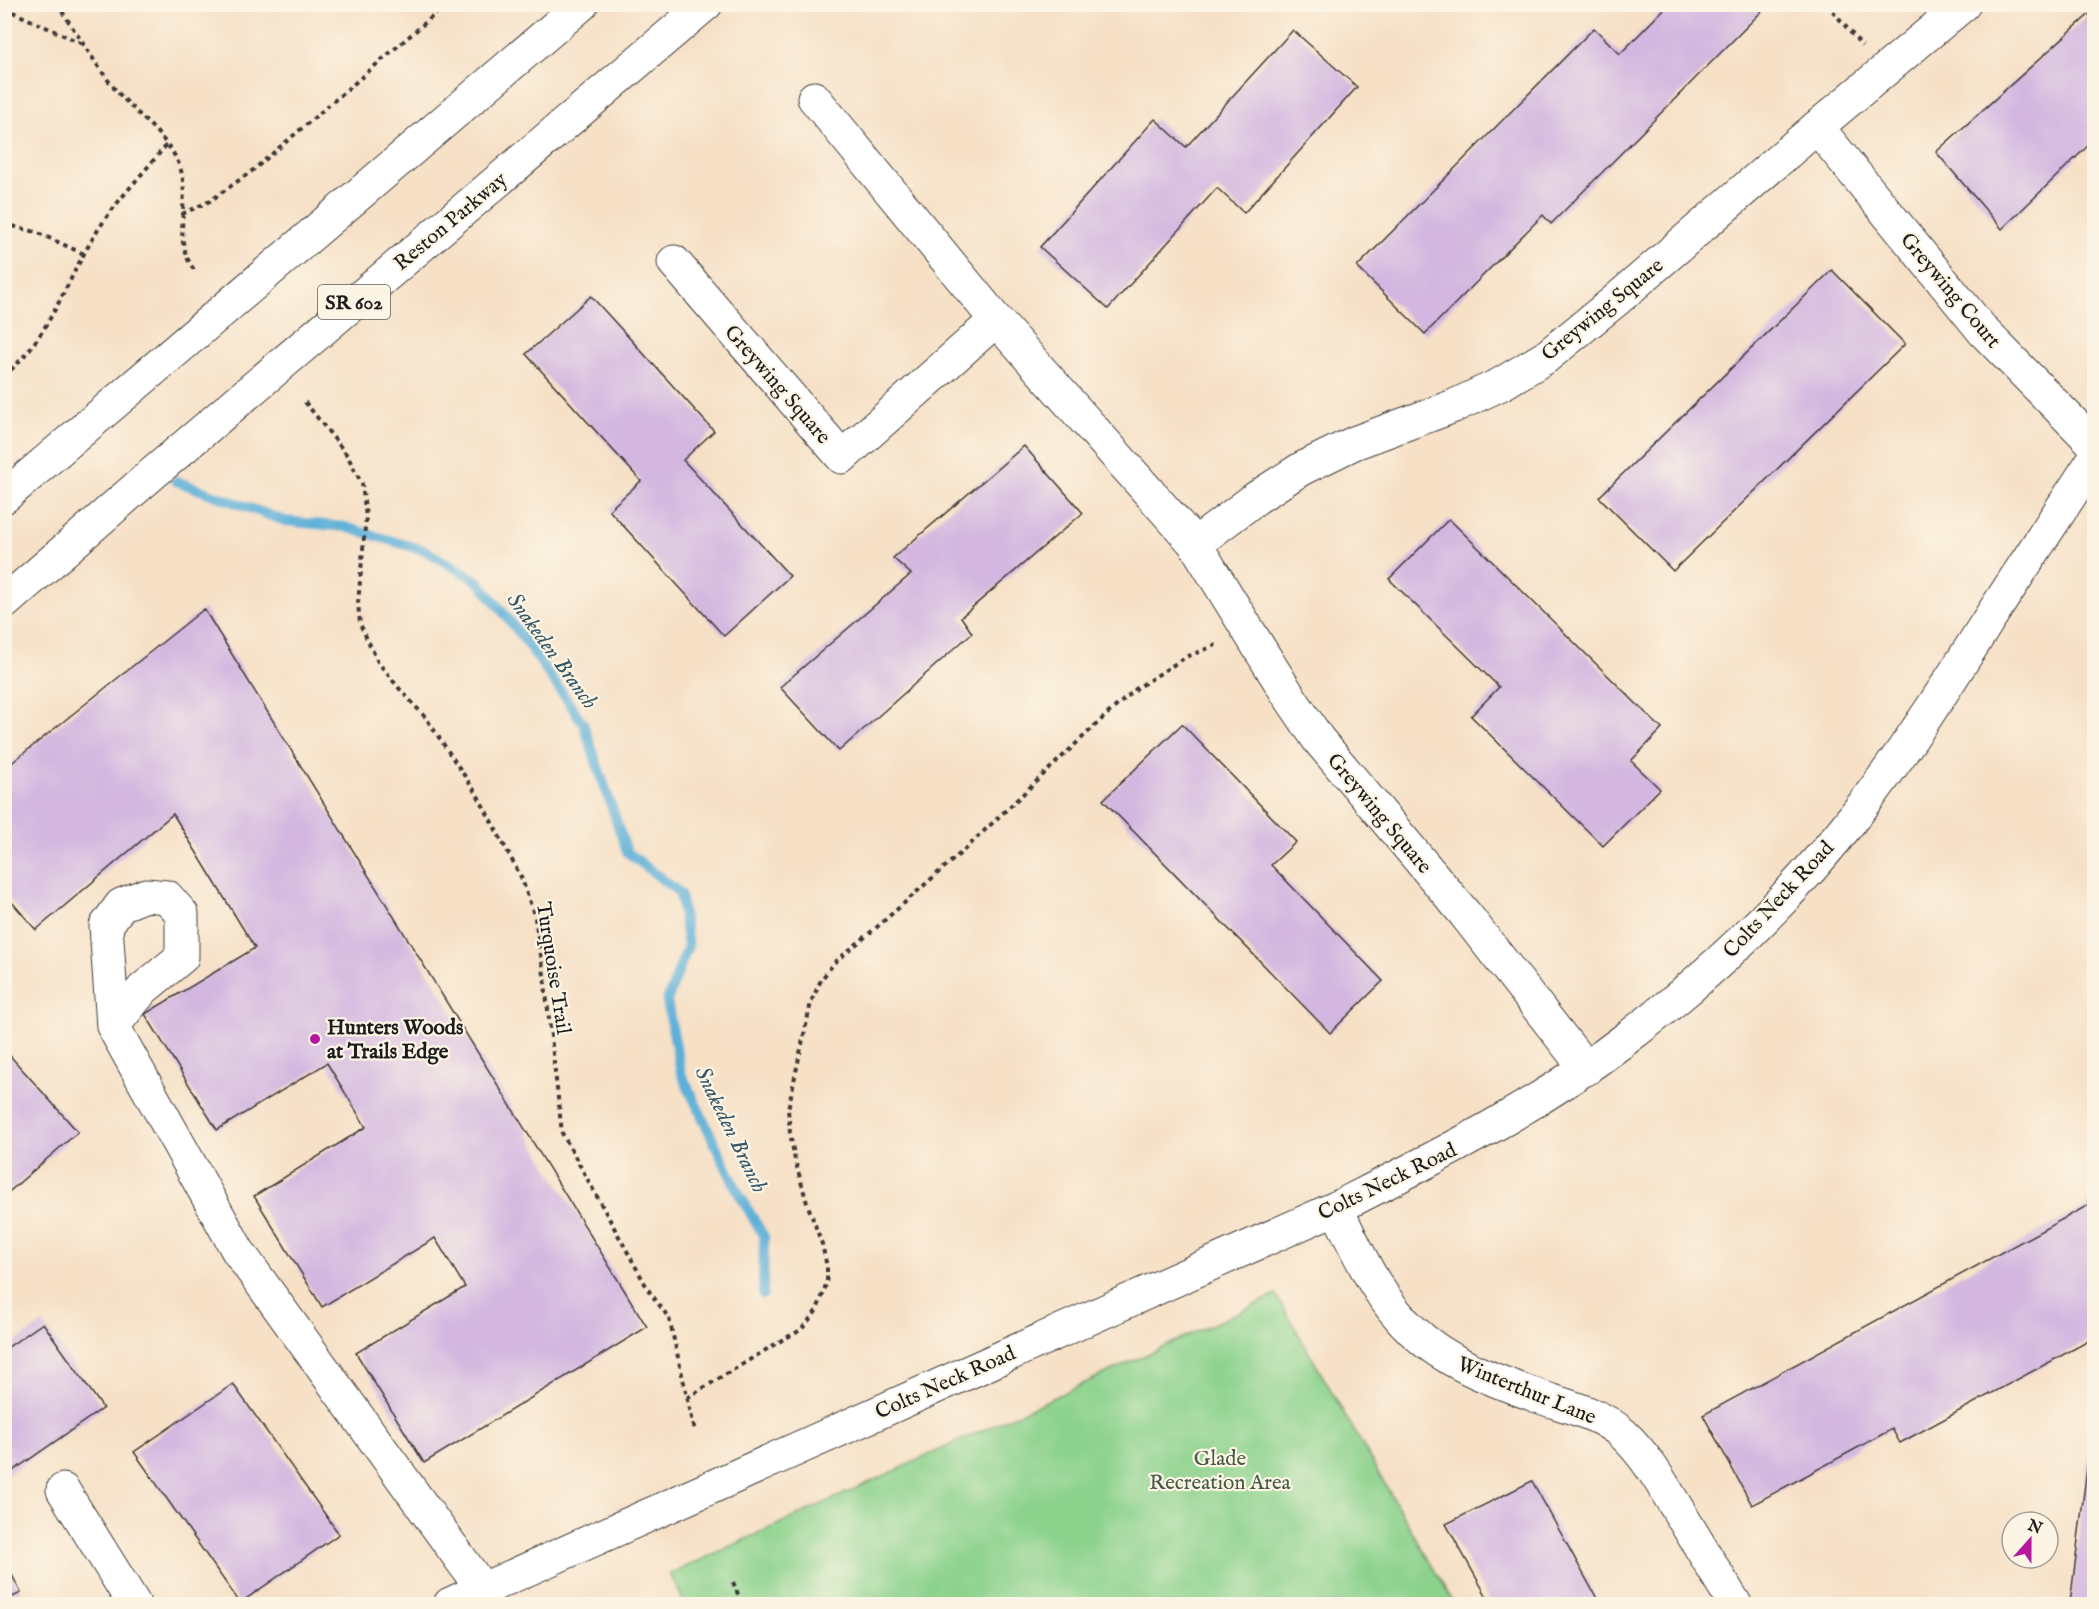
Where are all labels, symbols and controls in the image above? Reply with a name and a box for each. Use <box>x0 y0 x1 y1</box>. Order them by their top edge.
street label: Reston Parkway <box>389 166 514 277</box>
street label: Greywing Court <box>1894 228 2006 354</box>
street label: Greywing Square <box>1536 252 1670 368</box>
road number: SR 602 <box>318 285 390 319</box>
street label: Greywing Square <box>718 320 836 450</box>
water label: Snakeden Branch <box>500 587 603 715</box>
street label: Greywing Square <box>1320 748 1437 880</box>
street label: Colts Neck Road <box>1718 835 1841 964</box>
street label: Turquoise Trail <box>529 900 576 1037</box>
place label: Hunters Woods at Trails Edge <box>327 1015 463 1066</box>
marker: Hunters Woods at Trails Edge <box>308 1032 322 1046</box>
water label: Snakeden Branch <box>688 1062 773 1198</box>
street label: Colts Neck Road <box>1314 1137 1462 1228</box>
street label: Colts Neck Road <box>871 1340 1021 1426</box>
street label: Winterthur Lane <box>1453 1351 1600 1432</box>
park label: Glade Recreation Area <box>1149 1446 1292 1497</box>
north arrow <box>2000 1510 2060 1570</box>
text: N <box>2024 1516 2045 1540</box>

